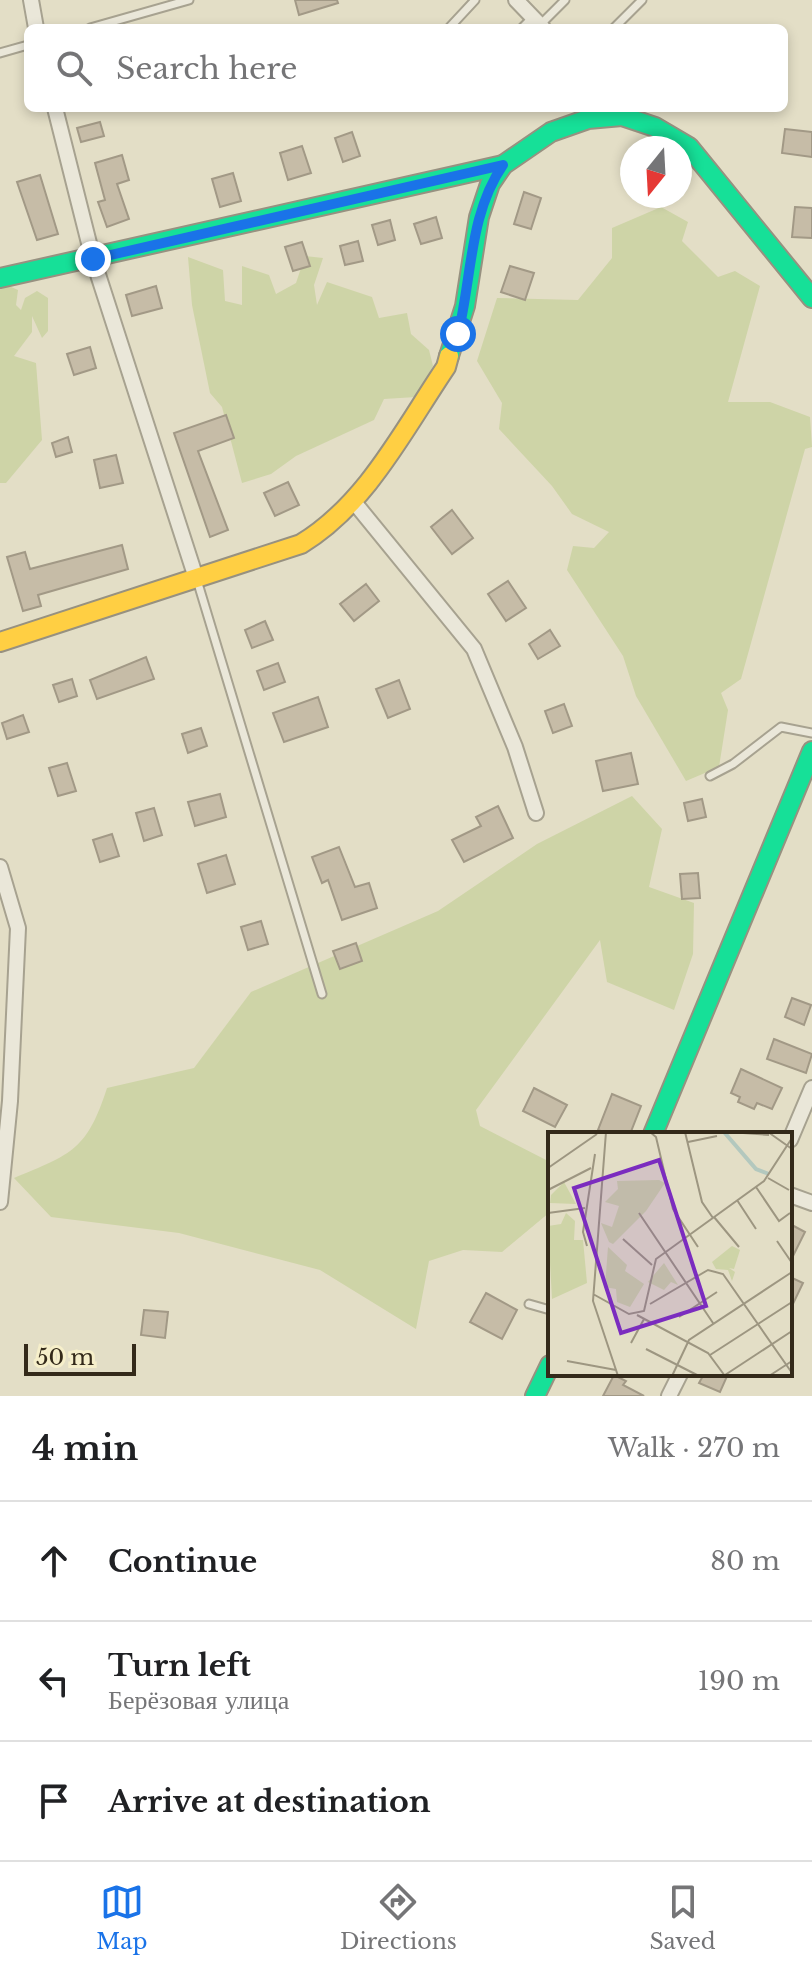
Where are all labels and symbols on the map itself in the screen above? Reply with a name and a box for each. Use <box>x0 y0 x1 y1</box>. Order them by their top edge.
north arrow <box>620 136 692 208</box>
route end <box>75 241 111 277</box>
route start <box>440 316 476 352</box>
inset map <box>548 1132 792 1376</box>
scale bar <box>24 1340 136 1376</box>

